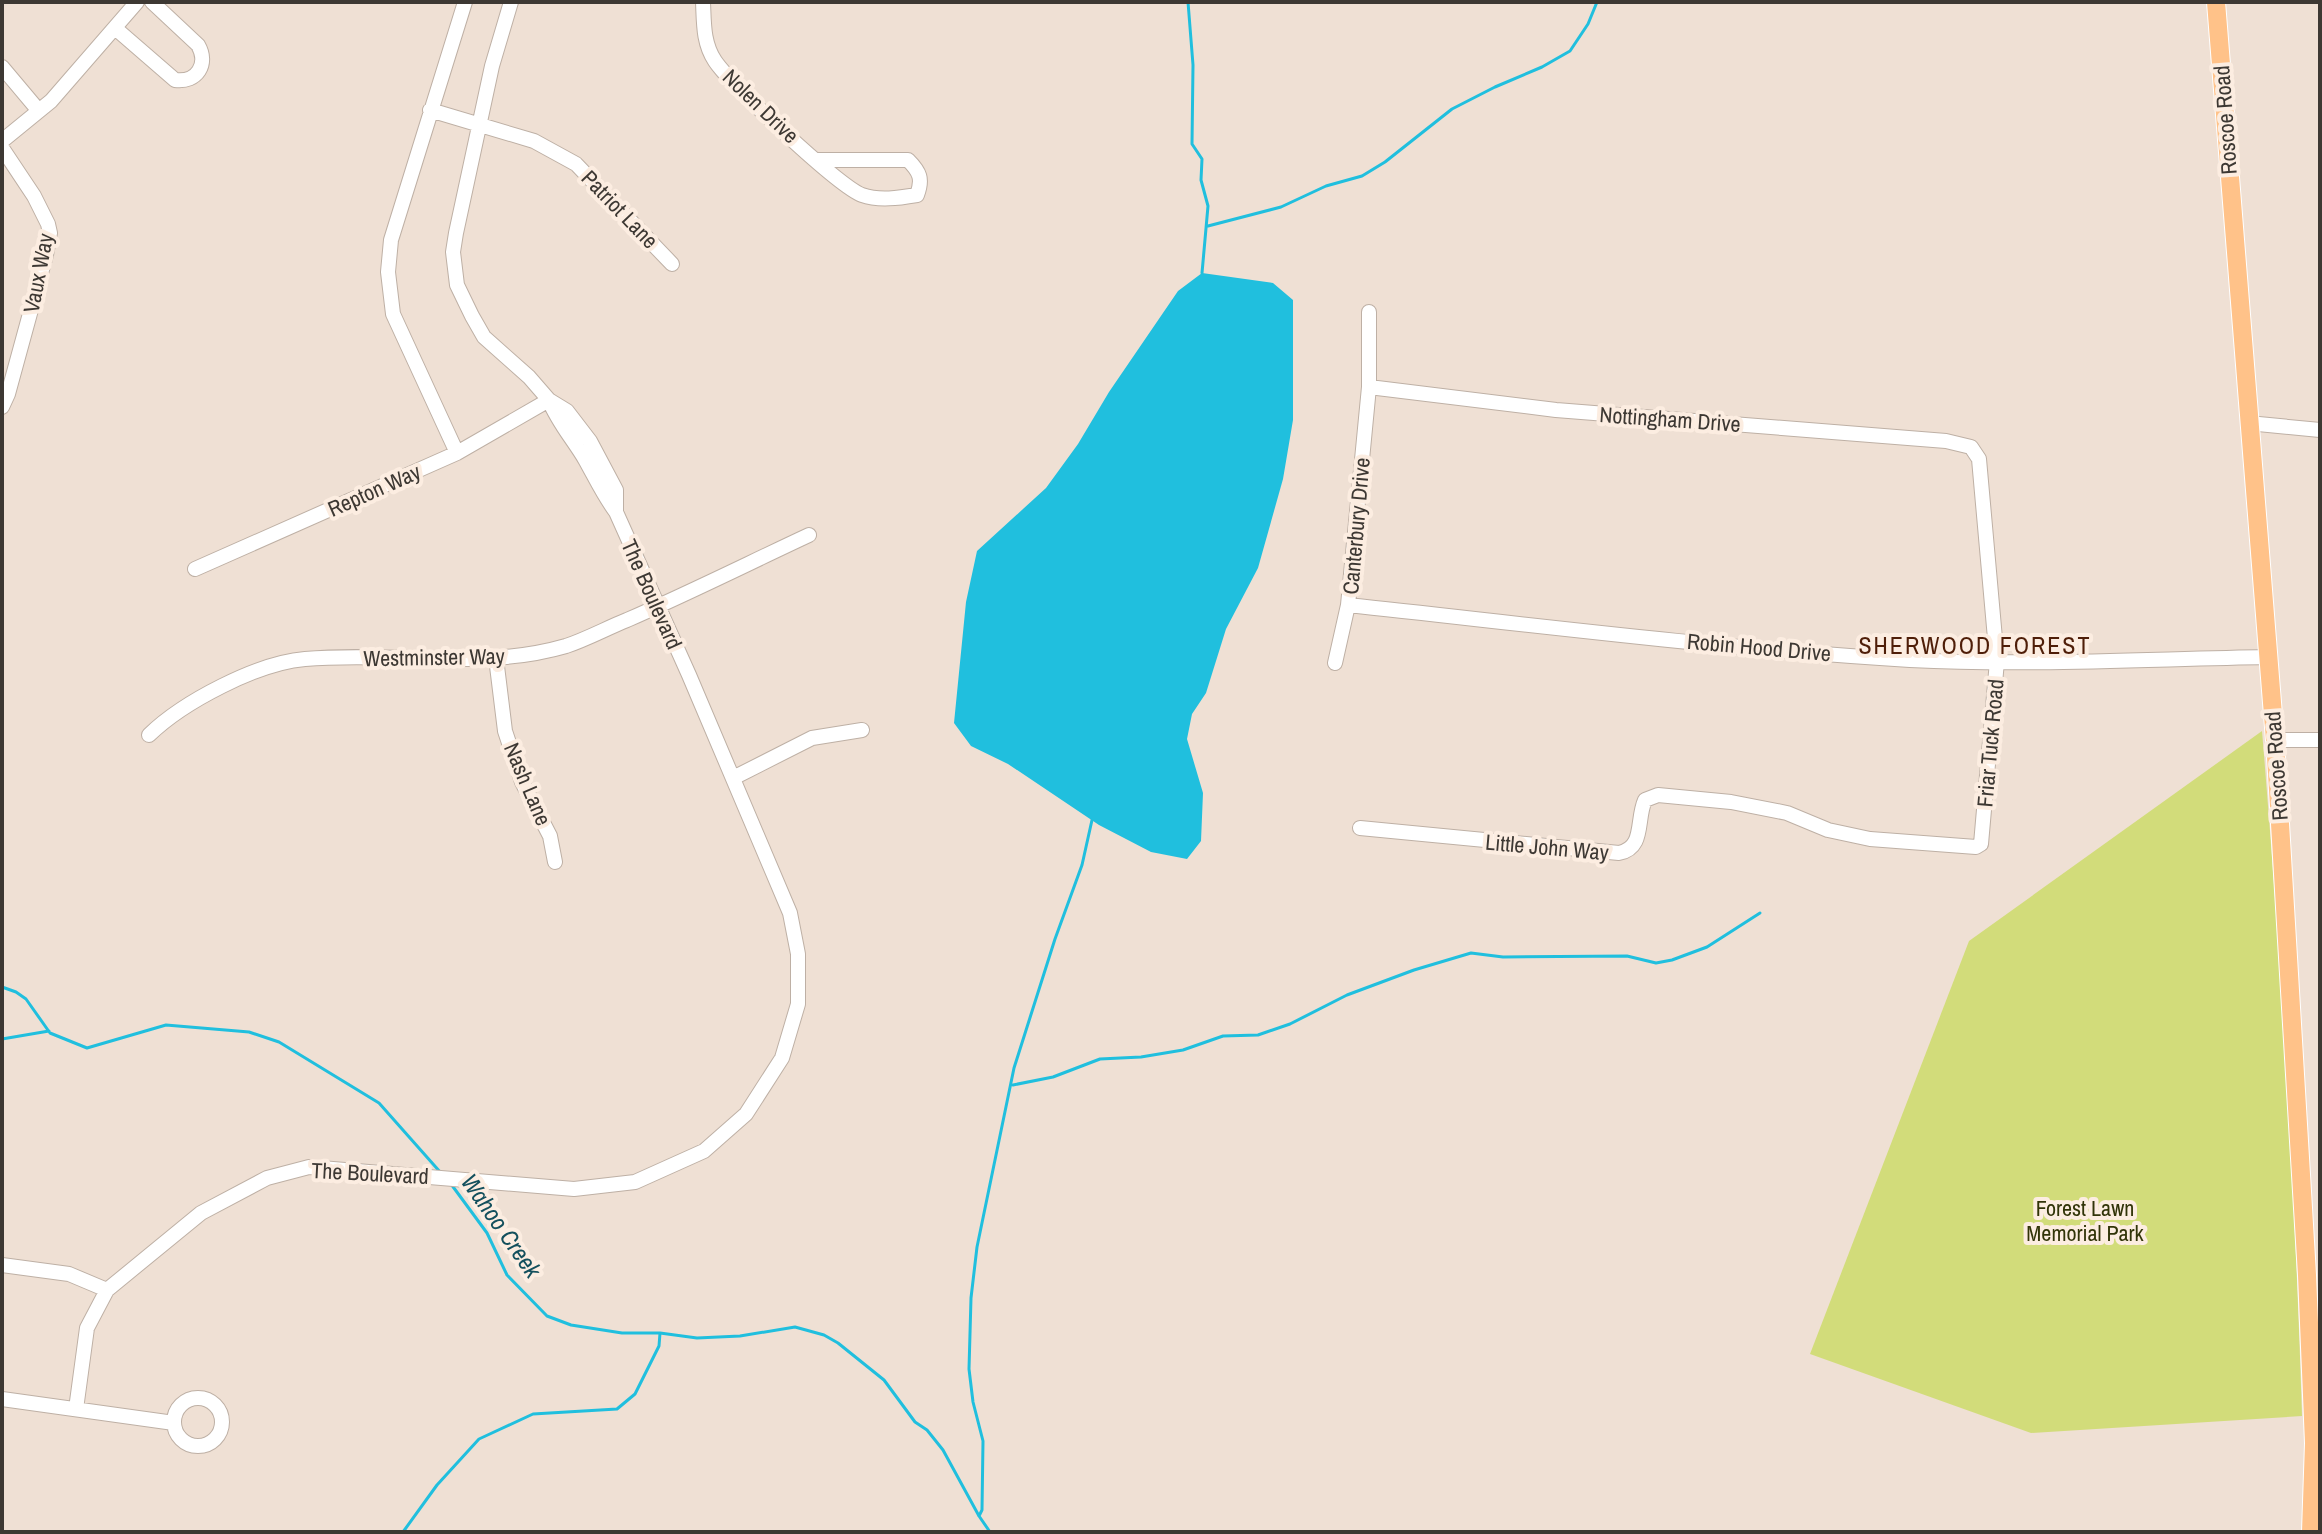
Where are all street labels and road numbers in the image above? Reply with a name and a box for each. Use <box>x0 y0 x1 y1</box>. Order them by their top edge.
street label: Nolen Drive <box>716 62 806 150</box>
street label: Roscoe Road <box>2206 64 2244 176</box>
street label: Patriot Lane <box>575 163 665 255</box>
street label: Vaux Way <box>16 231 60 315</box>
street label: Nottingham Drive <box>1598 399 1742 439</box>
street label: Repton Way <box>323 456 425 524</box>
street label: Canterbury Drive <box>1335 456 1377 596</box>
street label: The Boulevard <box>614 534 690 654</box>
street label: Robin Hood Drive <box>1686 626 1832 668</box>
street label: Westminster Way <box>363 641 505 673</box>
street label: Friar Tuck Road <box>1969 678 2011 808</box>
street label: Roscoe Road <box>2257 710 2295 822</box>
street label: Nash Lane <box>497 738 559 830</box>
street label: Little John Way <box>1484 827 1610 867</box>
street label: The Boulevard <box>311 1155 429 1191</box>

